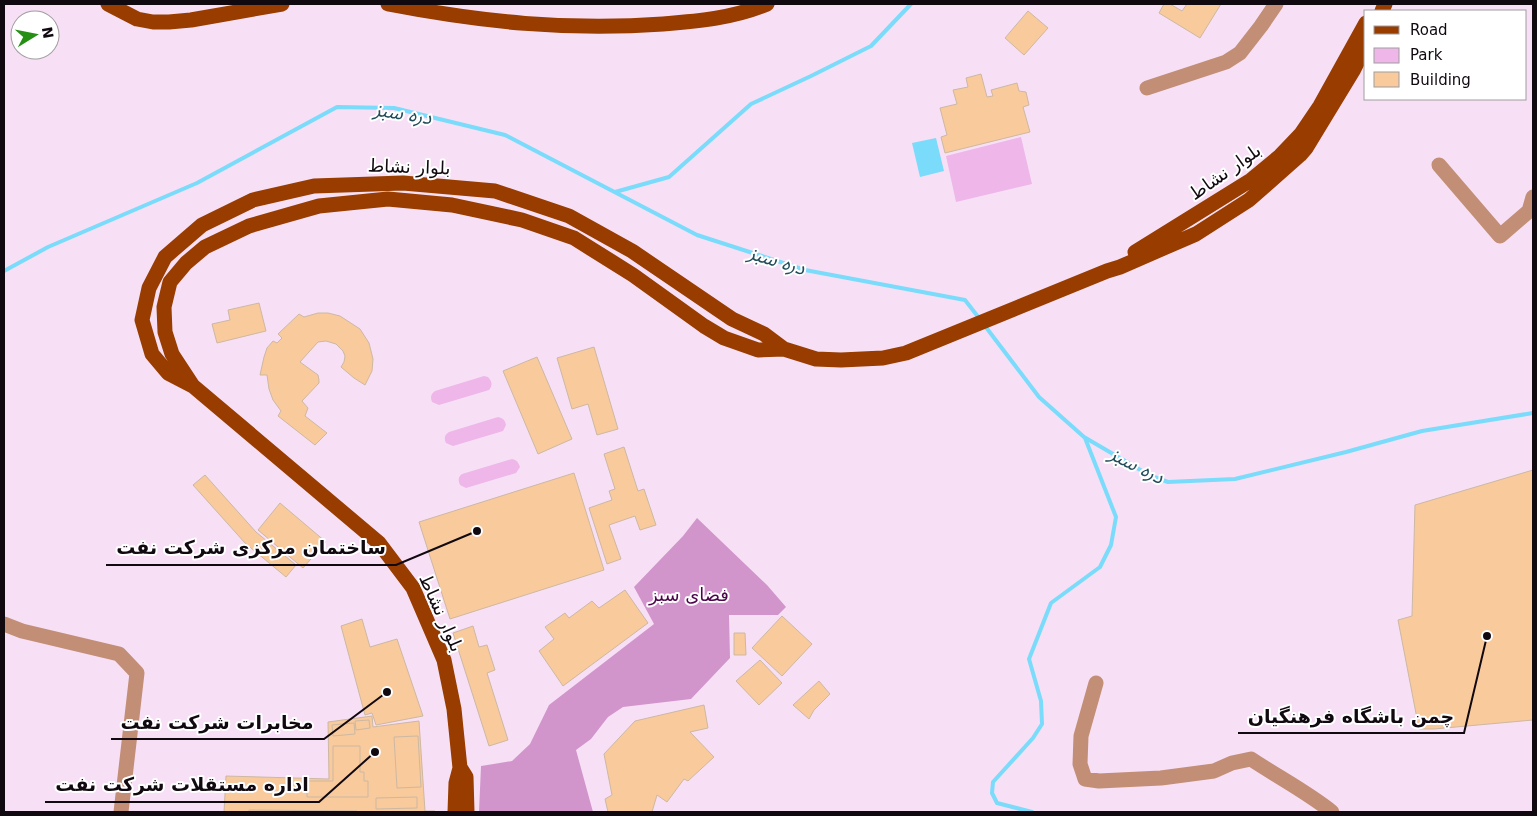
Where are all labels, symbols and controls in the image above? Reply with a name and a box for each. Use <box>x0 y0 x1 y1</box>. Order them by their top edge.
north arrow <box>10 10 60 60</box>
legend <box>1364 10 1527 100</box>
text: Road <box>1410 21 1448 39</box>
text: N <box>39 26 57 40</box>
text: Park <box>1410 46 1443 64</box>
text: Building <box>1410 71 1471 89</box>
water label: دره سبز <box>371 97 434 130</box>
street label: بلوار نشاط <box>1185 139 1265 205</box>
street label: بلوار نشاط <box>367 155 451 179</box>
water label: دره سبز <box>744 240 809 280</box>
water label: دره سبز <box>1104 441 1169 489</box>
callout: ساختمان مرکزی شرکت نفت <box>106 531 396 565</box>
text: ساختمان مرکزی شرکت نفت <box>116 536 386 559</box>
street label: بلوار نشاط <box>414 571 468 655</box>
park label: فضای سبز <box>648 584 729 606</box>
callout: چمن باشگاه فرهنگیان <box>1238 699 1464 733</box>
callout: مخابرات شرکت نفت <box>111 705 324 739</box>
text: چمن باشگاه فرهنگیان <box>1248 705 1454 728</box>
text: مخابرات شرکت نفت <box>121 711 313 734</box>
callout: اداره مستقلات شرکت نفت <box>45 768 319 802</box>
text: اداره مستقلات شرکت نفت <box>55 773 309 796</box>

